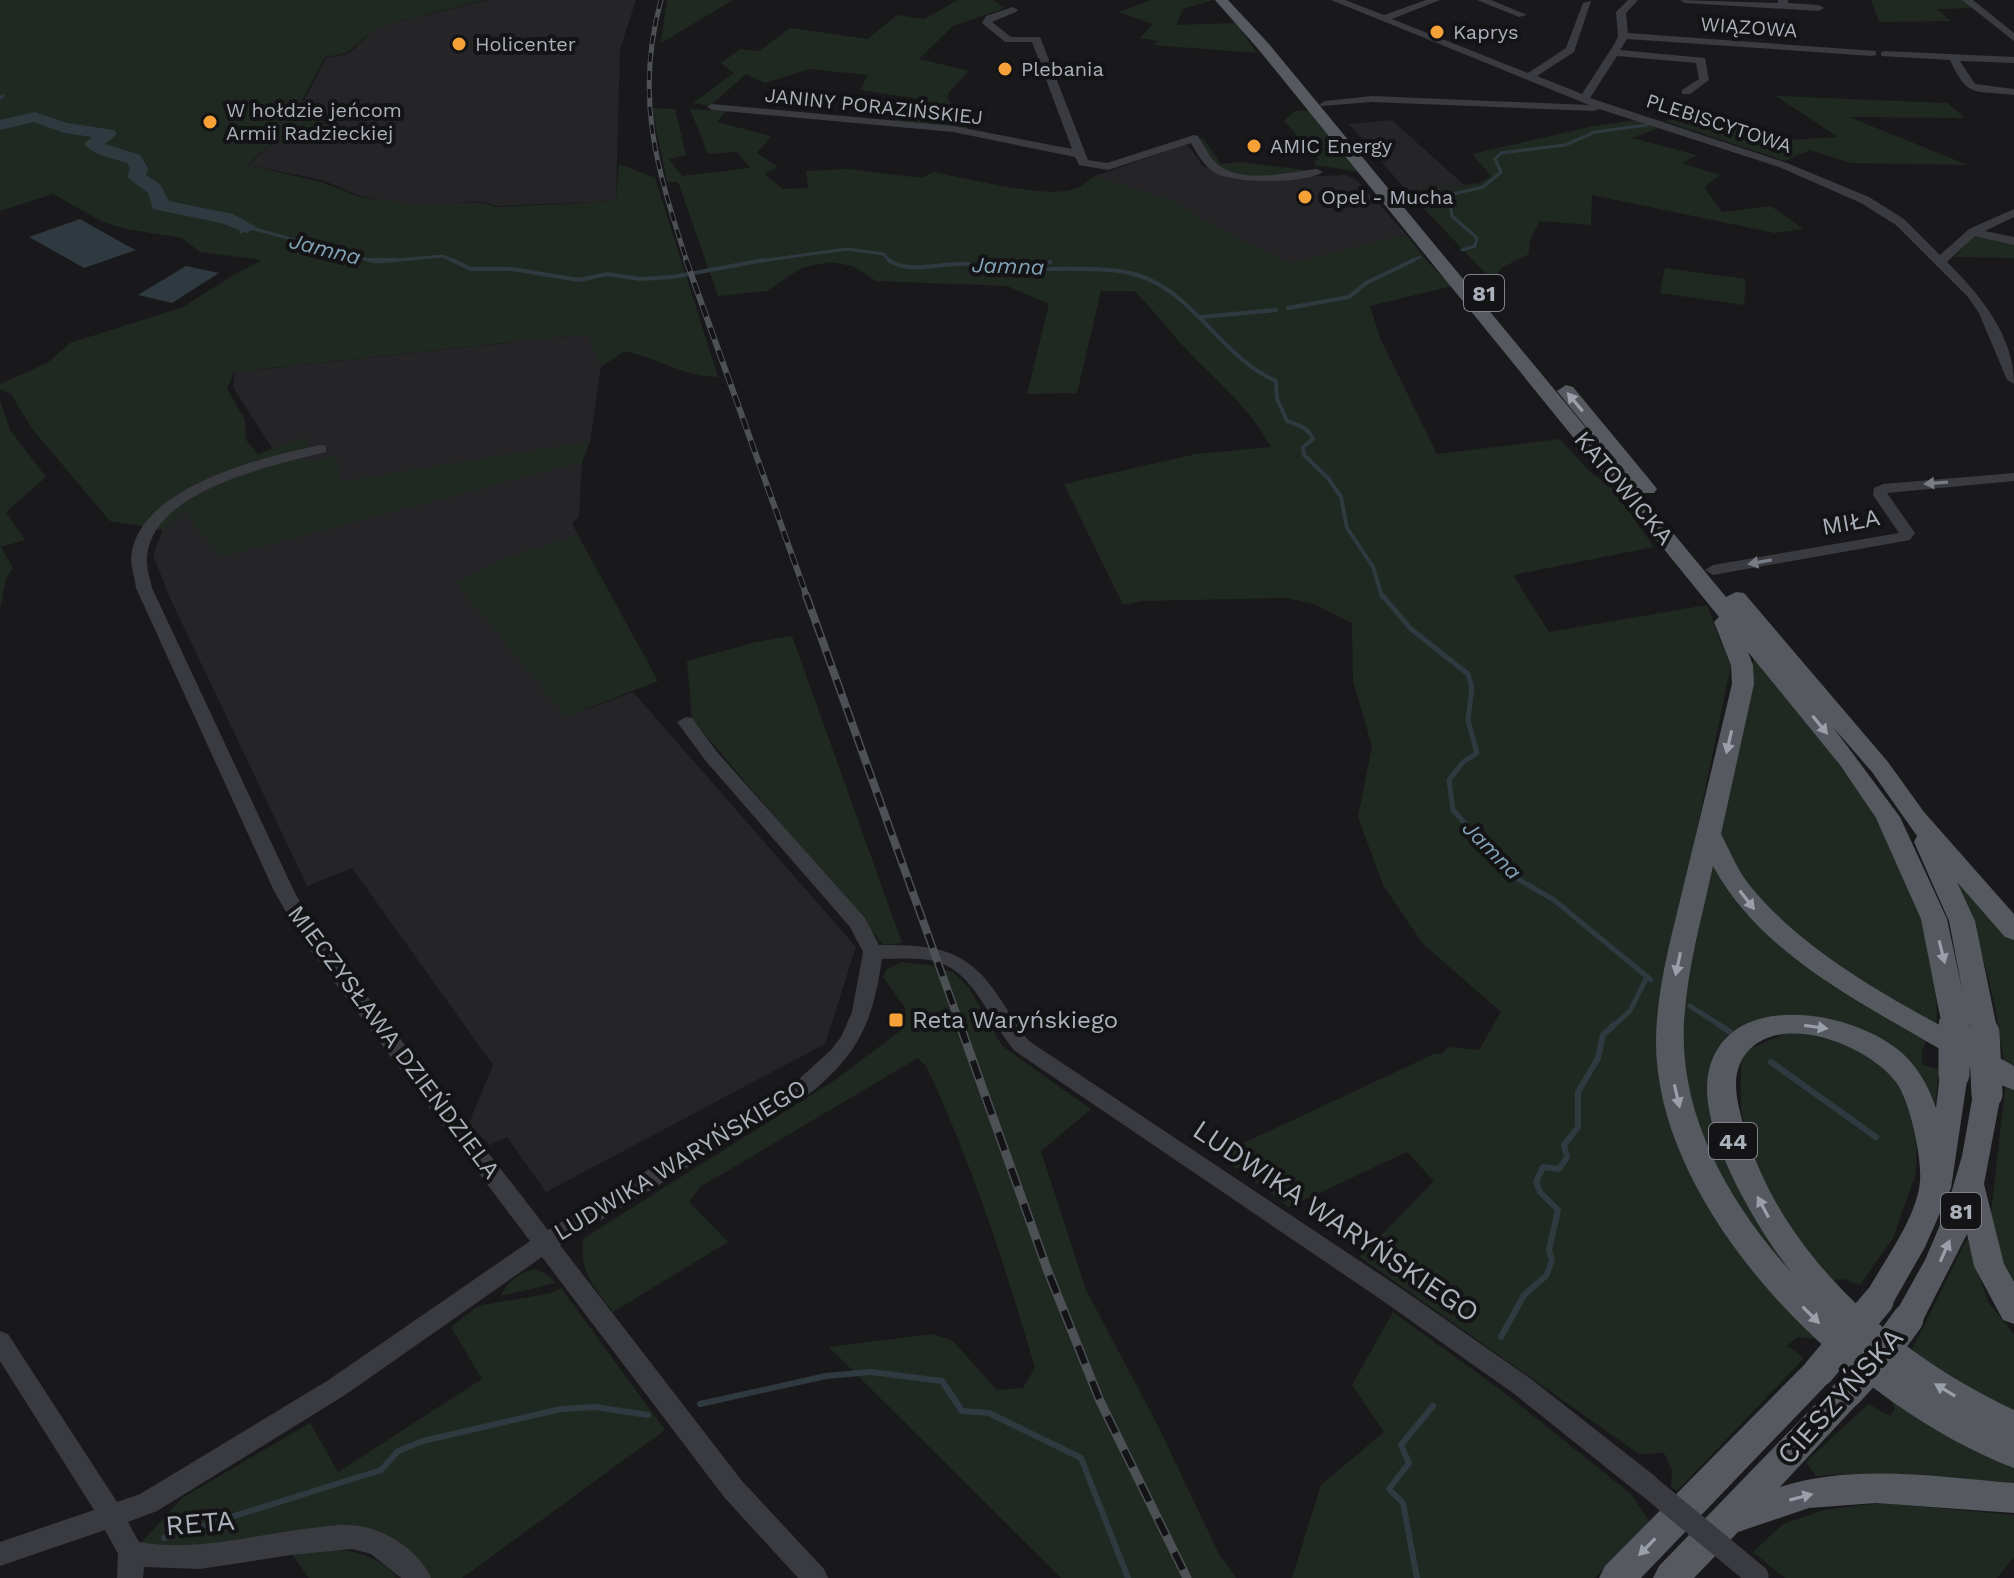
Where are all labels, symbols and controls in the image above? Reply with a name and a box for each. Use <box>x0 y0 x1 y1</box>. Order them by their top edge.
street label: WIĄZOWA <box>1700 12 1798 42</box>
place label: Kaprys <box>1453 20 1518 44</box>
marker: Kaprys <box>1428 23 1446 41</box>
place label: Holicenter <box>475 32 576 56</box>
marker: Holicenter <box>450 35 468 53</box>
place label: Plebania <box>1021 57 1104 81</box>
marker: Plebania <box>996 60 1014 78</box>
street label: JANINY PORAZIŃSKIEJ <box>764 83 984 129</box>
street label: PLEBISCYTOWA <box>1643 88 1795 158</box>
place label: W hołdzie jeńcom Armii Radzieckiej <box>226 98 402 145</box>
marker: W hołdzie jeńcom Armii Radzieckiej <box>201 113 219 131</box>
place label: AMIC Energy <box>1270 134 1393 158</box>
marker: AMIC Energy <box>1245 137 1263 155</box>
place label: Opel - Mucha <box>1321 185 1453 209</box>
marker: Opel - Mucha <box>1296 188 1314 206</box>
water label: Jamna <box>287 228 363 270</box>
water label: Jamna <box>971 252 1045 280</box>
road number: 81 <box>1464 275 1504 311</box>
one-way arrow <box>1567 392 1584 412</box>
street label: KATOWICKA <box>1568 426 1680 550</box>
one-way arrow <box>1923 477 1948 490</box>
street label: MIŁA <box>1820 503 1882 541</box>
one-way arrow <box>1748 557 1773 569</box>
one-way arrow <box>1812 715 1829 736</box>
one-way arrow <box>1723 729 1735 754</box>
water label: Jamna <box>1457 815 1527 885</box>
one-way arrow <box>1739 890 1755 910</box>
street label: MIECZYSŁAWA DZIEŃDZIELA <box>282 900 506 1184</box>
one-way arrow <box>1937 940 1949 965</box>
one-way arrow <box>1671 951 1684 976</box>
place label: Reta Waryńskiego <box>912 1006 1118 1034</box>
marker: Reta Waryńskiego <box>887 1011 905 1029</box>
one-way arrow <box>1804 1021 1829 1034</box>
street label: LUDWIKA WARYŃSKIEGO <box>549 1074 811 1246</box>
one-way arrow <box>1671 1084 1683 1109</box>
street label: LUDWIKA WARYŃSKIEGO <box>1187 1113 1485 1329</box>
road number: 44 <box>1709 1123 1757 1159</box>
road number: 81 <box>1941 1193 1981 1229</box>
one-way arrow <box>1757 1196 1770 1219</box>
one-way arrow <box>1939 1239 1952 1262</box>
one-way arrow <box>1801 1305 1820 1324</box>
street label: CIESZYŃSKA <box>1770 1321 1910 1471</box>
one-way arrow <box>1934 1383 1956 1397</box>
one-way arrow <box>1788 1490 1813 1502</box>
street label: RETA <box>164 1504 236 1542</box>
one-way arrow <box>1638 1537 1657 1556</box>

